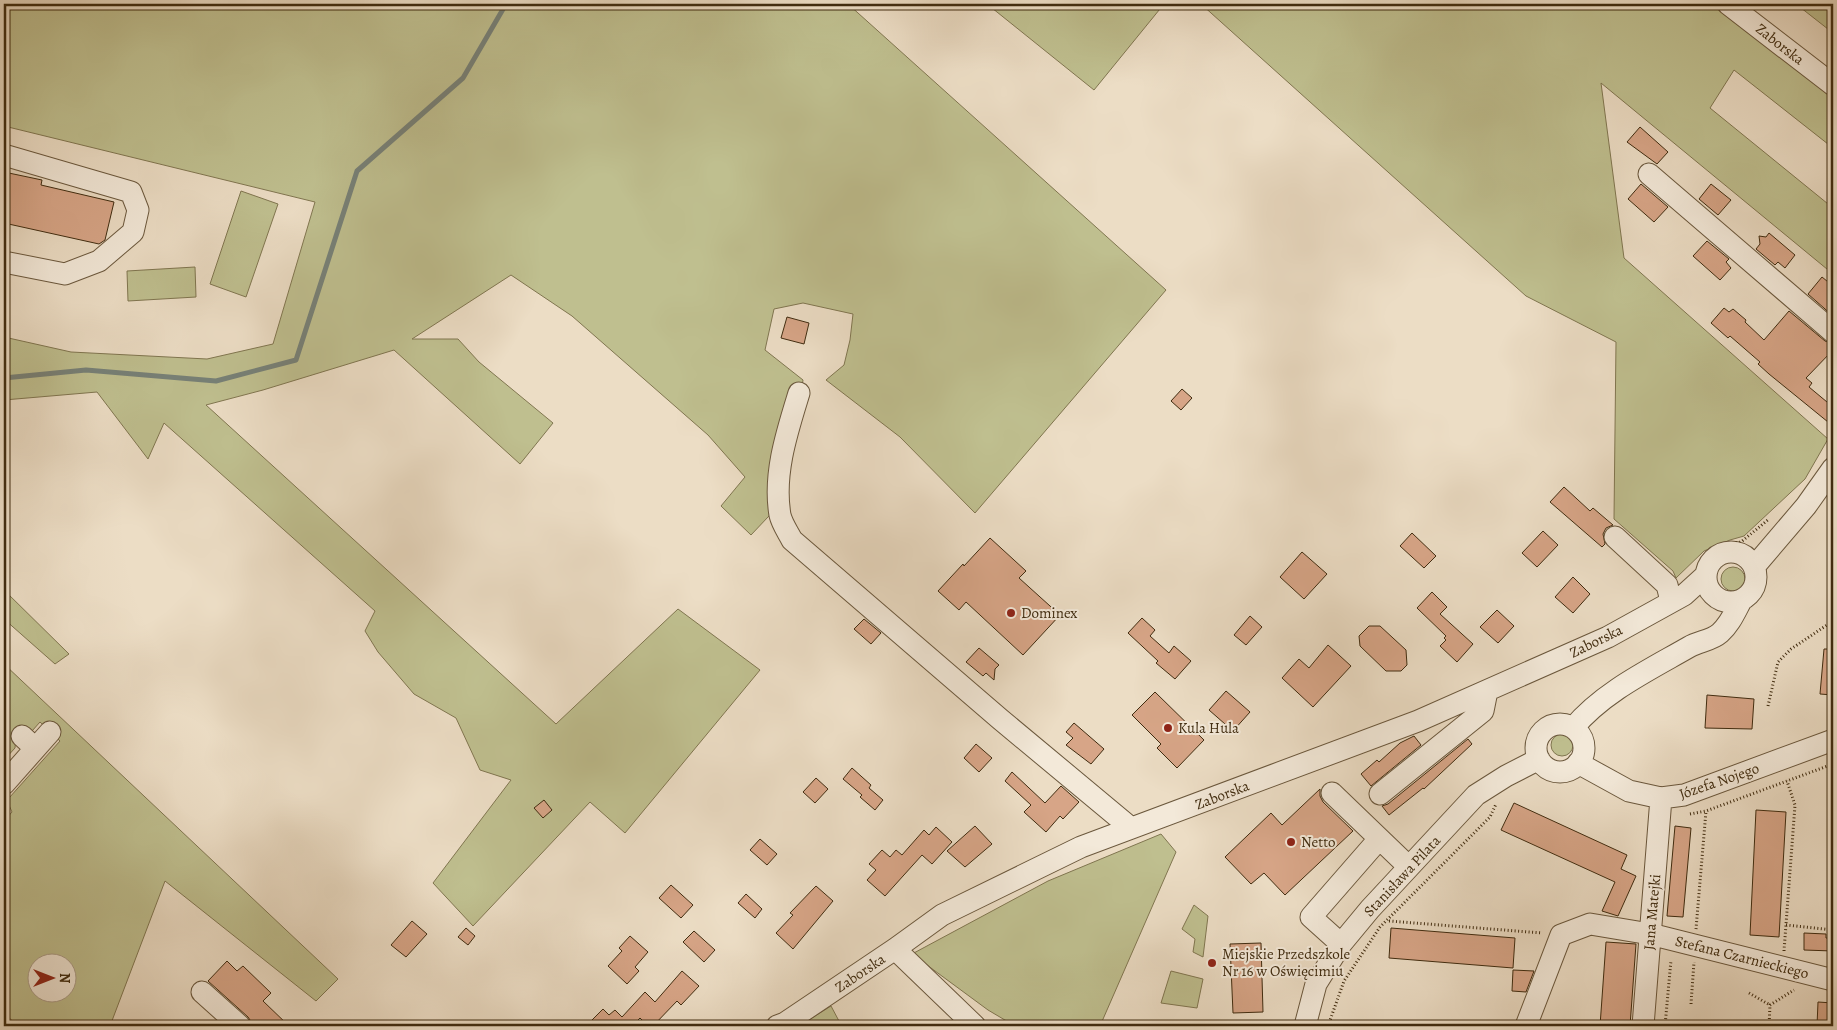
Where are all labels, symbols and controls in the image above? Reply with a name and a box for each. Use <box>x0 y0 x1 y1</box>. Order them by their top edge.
street label: Zaborska <box>1752 19 1808 69</box>
place label: Dominex <box>1021 603 1078 623</box>
marker: Dominex <box>1005 607 1017 619</box>
street label: Zaborska <box>1566 620 1626 662</box>
place label: Kula Hula <box>1178 718 1239 738</box>
marker: Kula Hula <box>1162 722 1174 734</box>
street label: Józefa Nojego <box>1676 758 1762 804</box>
street label: Zaborska <box>1192 776 1252 814</box>
street label: Stanisława Pilata <box>1359 831 1445 921</box>
place label: Netto <box>1301 832 1336 852</box>
marker: Netto <box>1285 836 1297 848</box>
street label: Jana Matejki <box>1639 873 1665 951</box>
street label: Stefana Czarnieckiego <box>1673 931 1811 983</box>
place label: Miejskie Przedszkole Nr 16 w Oświęcimiu <box>1222 944 1350 981</box>
street label: Zaborska <box>831 949 889 997</box>
north arrow <box>28 952 78 1002</box>
marker: Miejskie Przedszkole Nr 16 w Oświęcimiu <box>1206 957 1218 969</box>
text: N <box>55 973 74 983</box>

